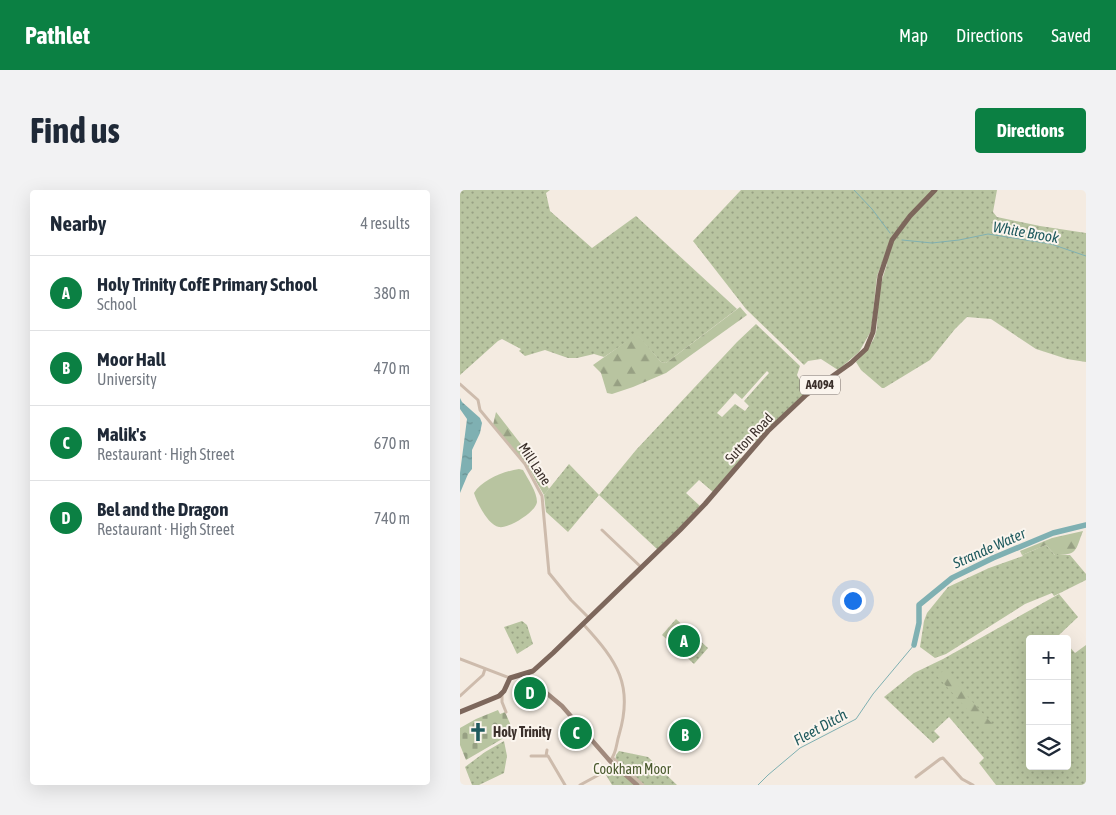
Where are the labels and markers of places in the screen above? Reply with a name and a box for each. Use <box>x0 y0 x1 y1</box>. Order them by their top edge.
pin: A <box>668 622 700 660</box>
pin: D <box>514 674 546 712</box>
pin: C <box>560 714 592 752</box>
pin: B <box>669 716 701 754</box>
church icon: Holy Trinity <box>467 721 489 743</box>
place label: Holy Trinity <box>493 724 552 740</box>

